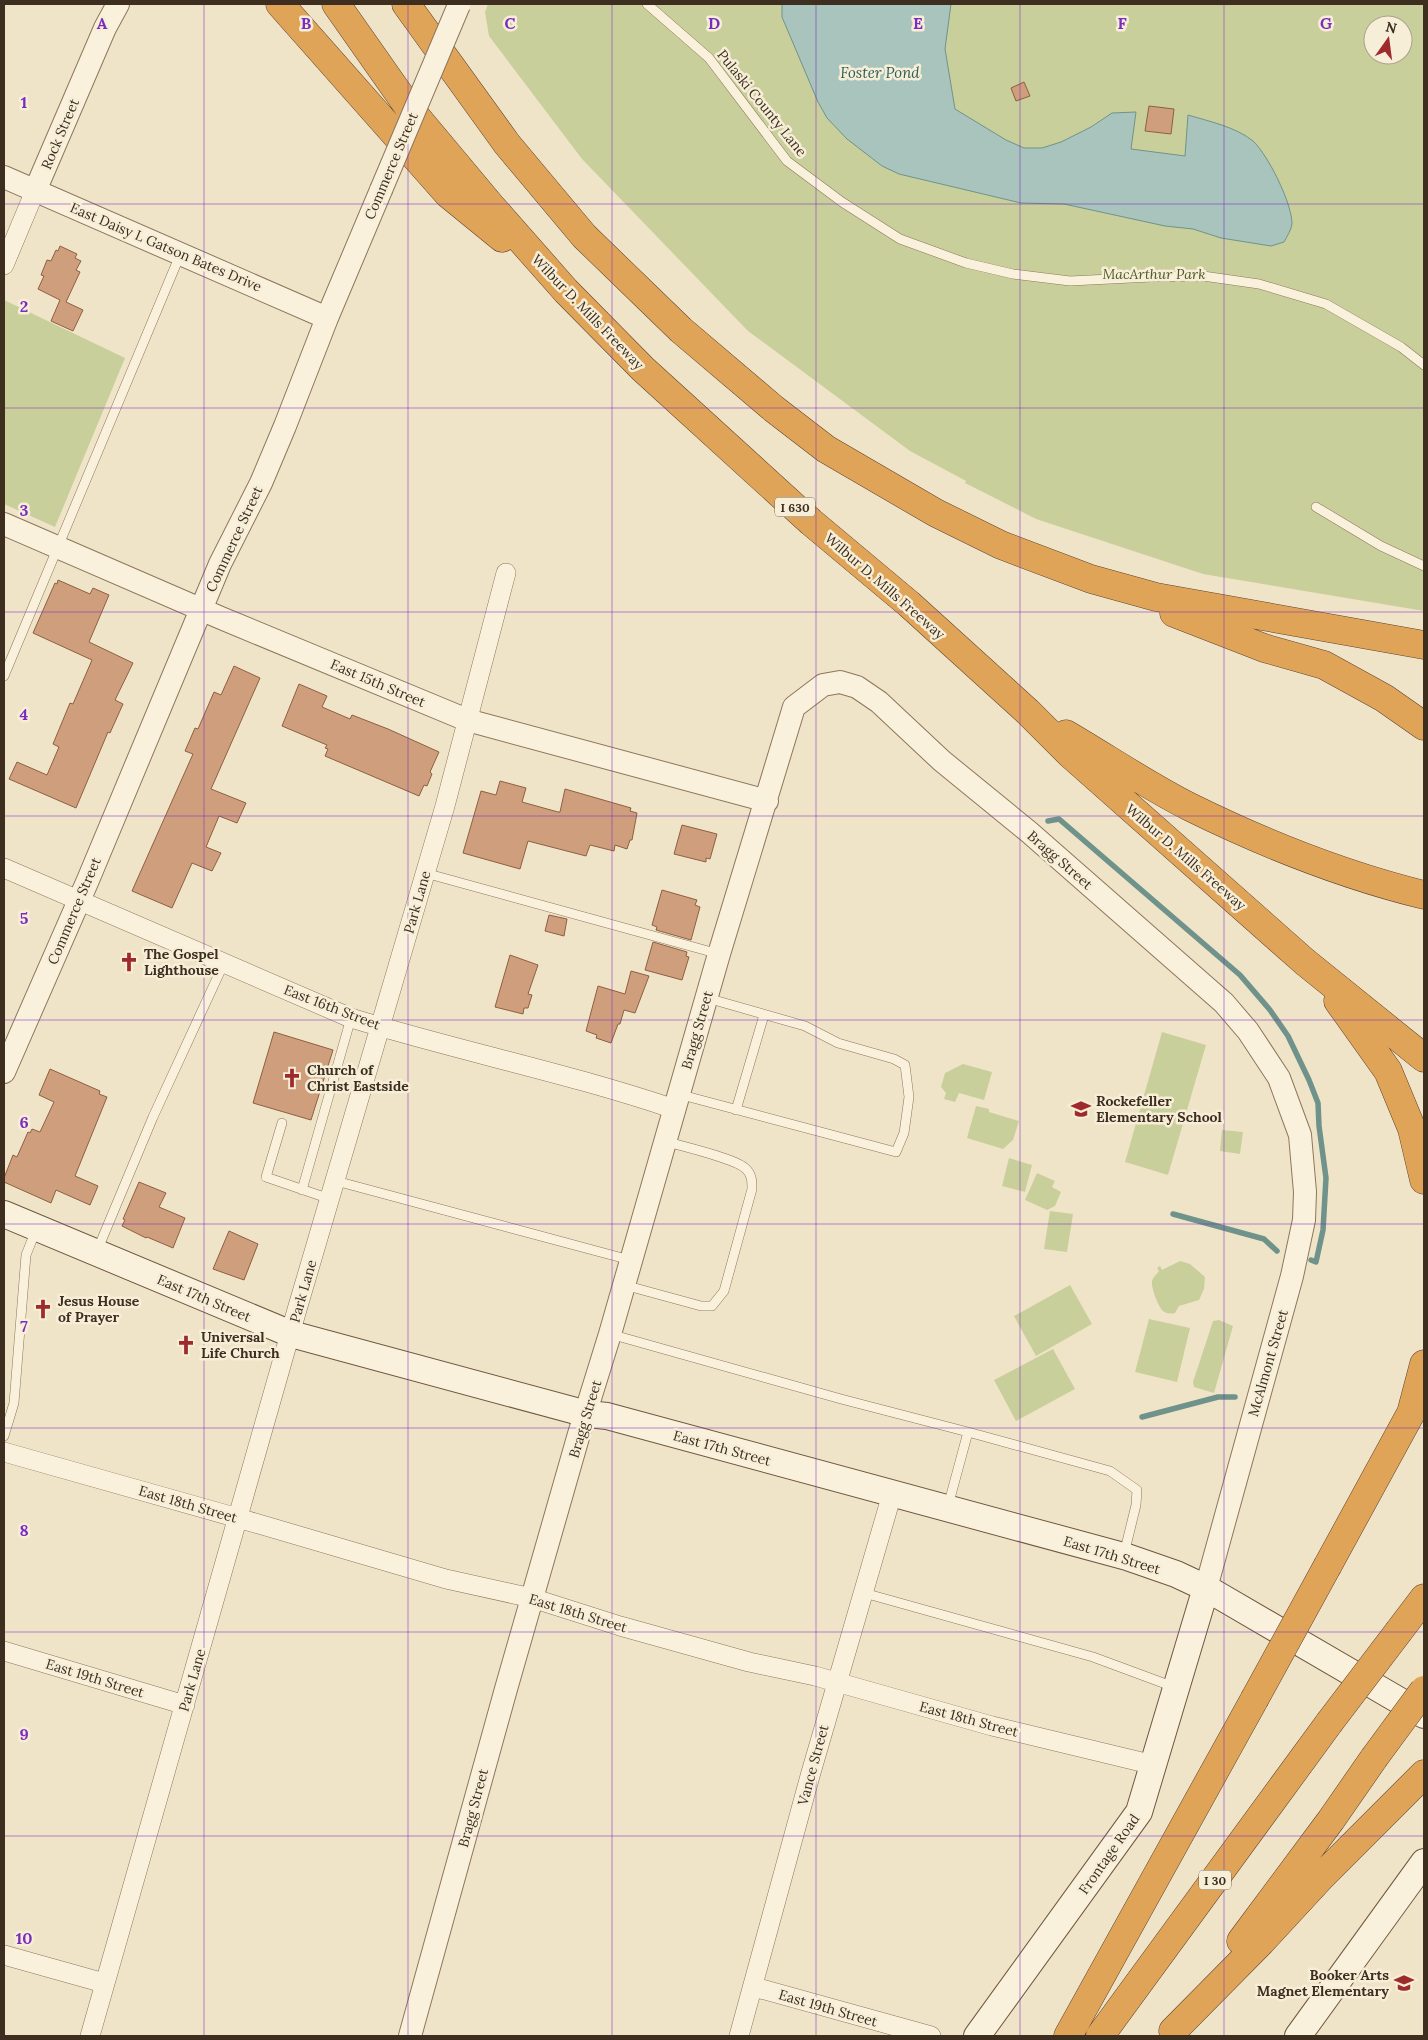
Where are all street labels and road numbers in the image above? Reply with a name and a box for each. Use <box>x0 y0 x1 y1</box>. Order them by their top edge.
street label: Pulaski County Lane <box>713 46 811 160</box>
street label: Rock Street <box>37 95 83 172</box>
street label: Commerce Street <box>360 109 422 222</box>
street label: East Daisy L Gatson Bates Drive <box>67 198 265 296</box>
street label: Wilbur D. Mills Freeway <box>528 251 648 374</box>
street label: Commerce Street <box>202 483 267 595</box>
road number: I 630 <box>775 498 815 516</box>
street label: Wilbur D. Mills Freeway <box>821 529 949 644</box>
street label: East 15th Street <box>328 655 429 711</box>
street label: Wilbur D. Mills Freeway <box>1122 800 1250 915</box>
street label: Bragg Street <box>1024 827 1097 894</box>
street label: Commerce Street <box>43 854 105 967</box>
street label: Park Lane <box>399 868 435 935</box>
street label: East 16th Street <box>281 980 383 1034</box>
street label: Bragg Street <box>677 988 717 1071</box>
street label: Park Lane <box>285 1257 321 1324</box>
street label: East 17th Street <box>154 1270 254 1326</box>
street label: McAlmont Street <box>1244 1307 1292 1419</box>
street label: Bragg Street <box>565 1377 606 1460</box>
street label: East 17th Street <box>671 1426 773 1470</box>
street label: East 18th Street <box>137 1481 240 1527</box>
street label: East 17th Street <box>1061 1532 1163 1578</box>
street label: East 18th Street <box>527 1590 630 1637</box>
street label: Park Lane <box>174 1646 210 1713</box>
street label: East 19th Street <box>44 1654 147 1702</box>
street label: East 18th Street <box>918 1697 1021 1741</box>
street label: Vance Street <box>793 1722 833 1808</box>
street label: Bragg Street <box>454 1766 492 1849</box>
street label: Frontage Road <box>1075 1810 1143 1898</box>
road number: I 30 <box>1199 1870 1231 1890</box>
street label: East 19th Street <box>777 1985 880 2031</box>

